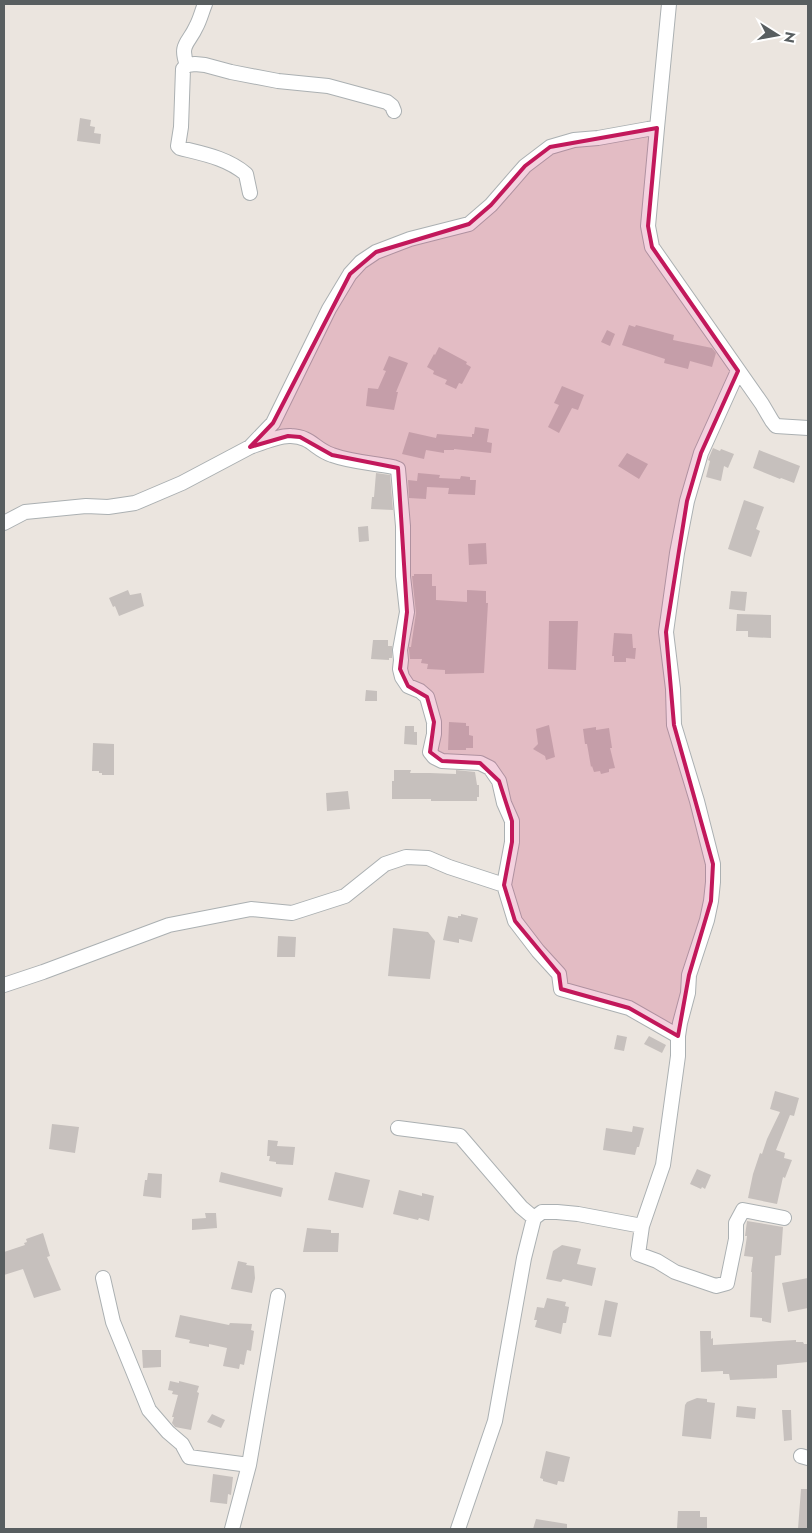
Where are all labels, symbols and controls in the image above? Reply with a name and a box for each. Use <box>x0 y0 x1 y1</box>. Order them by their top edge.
north arrow <box>752 10 802 60</box>
text: N <box>779 30 801 45</box>

